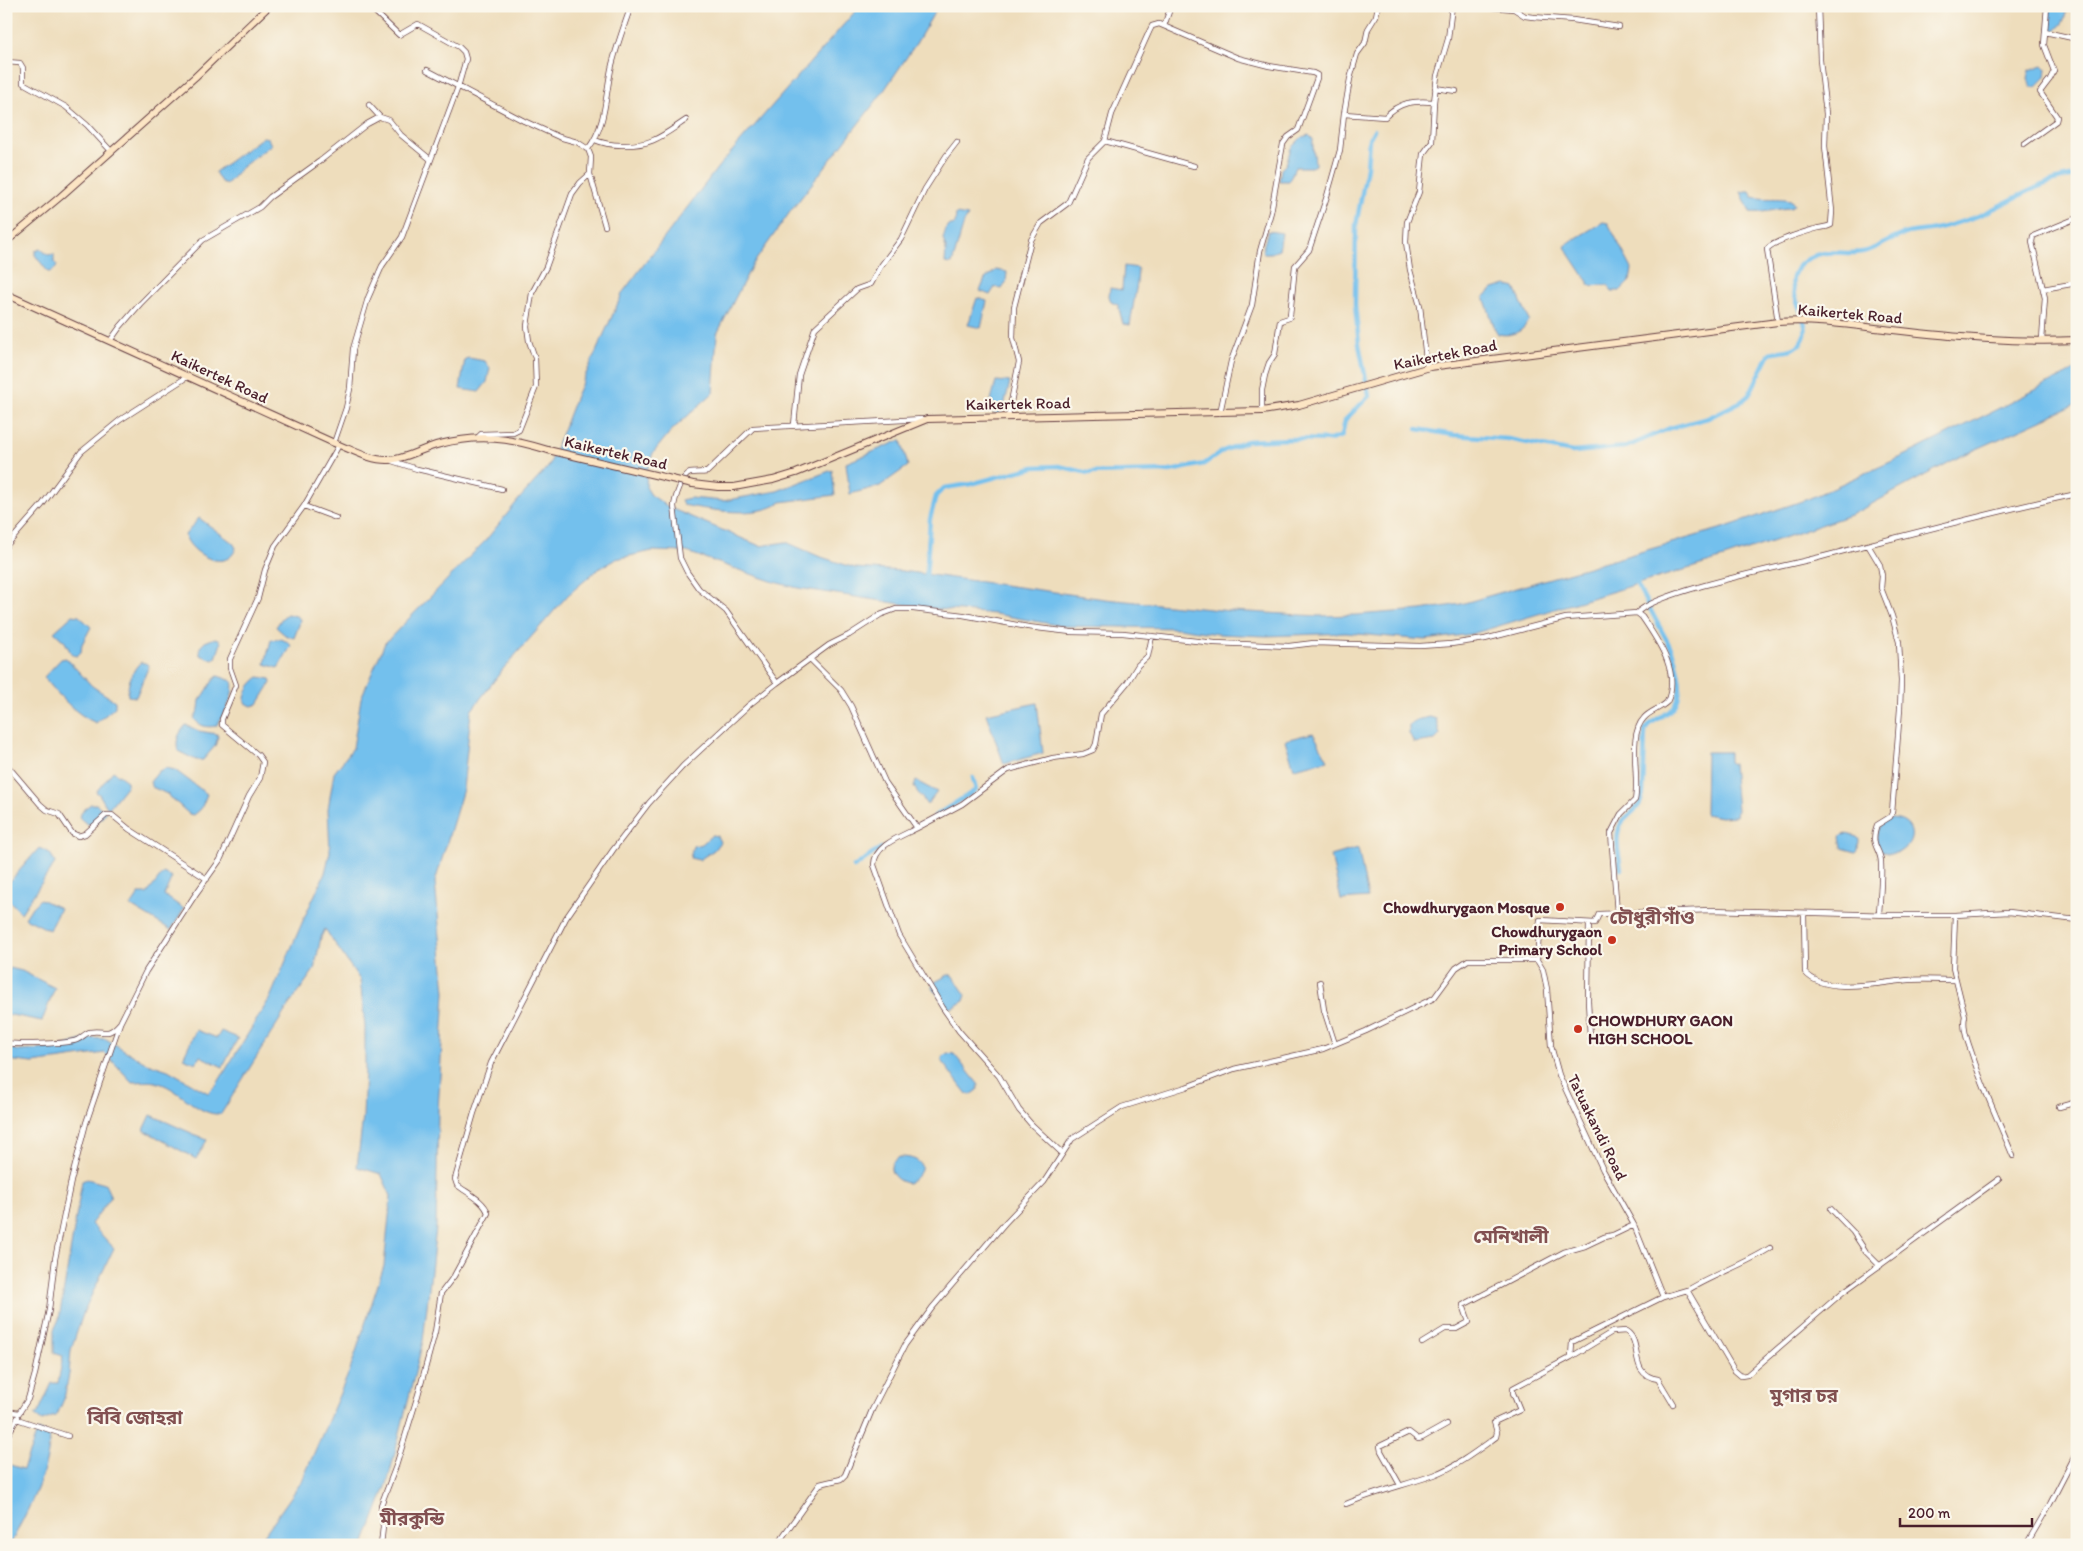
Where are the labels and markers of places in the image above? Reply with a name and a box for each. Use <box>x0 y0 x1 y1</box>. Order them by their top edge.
place label: Chowdhurygaon Mosque <box>1383 898 1550 918</box>
marker: Chowdhurygaon Mosque <box>1554 901 1566 913</box>
place label: Chowdhurygaon Primary School <box>1491 922 1602 960</box>
marker: Chowdhurygaon Primary School <box>1606 934 1618 946</box>
place label: CHOWDHURY GAON HIGH SCHOOL <box>1588 1011 1733 1048</box>
marker: CHOWDHURY GAON HIGH SCHOOL <box>1572 1023 1584 1035</box>

